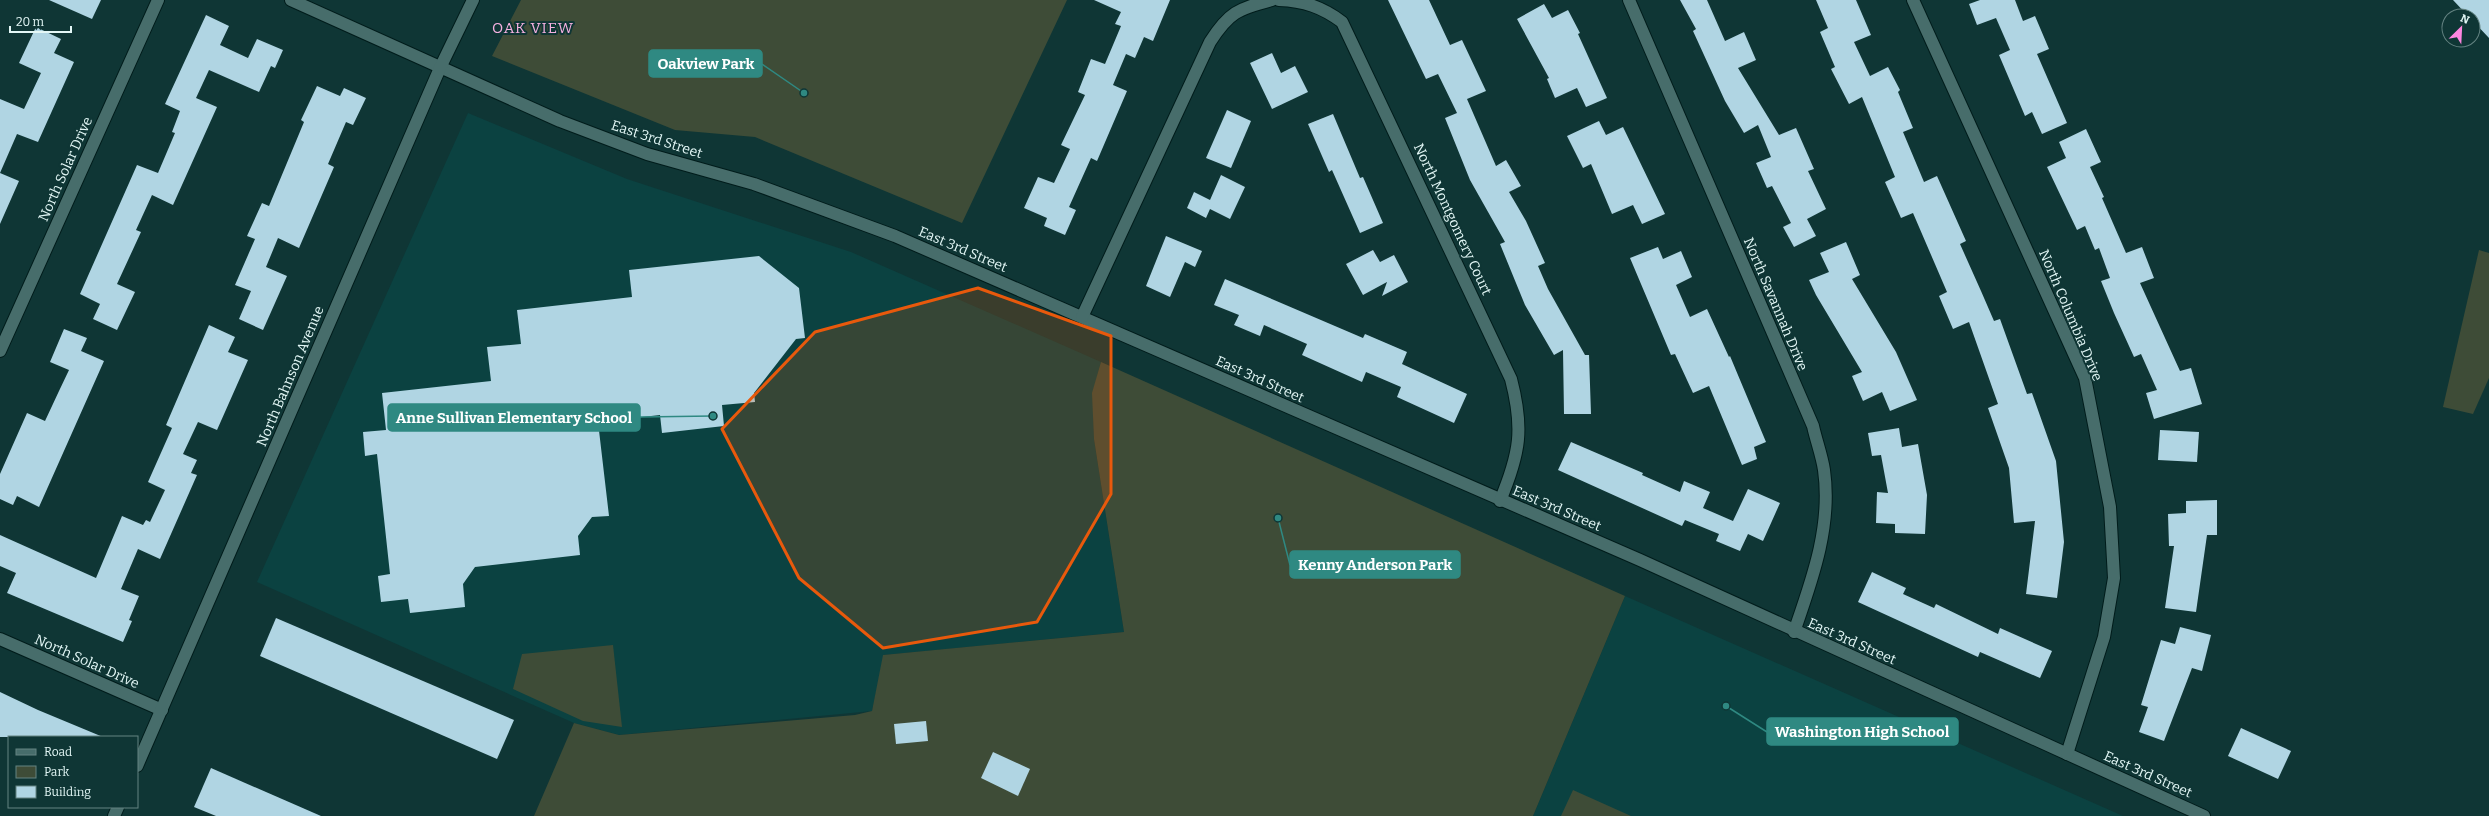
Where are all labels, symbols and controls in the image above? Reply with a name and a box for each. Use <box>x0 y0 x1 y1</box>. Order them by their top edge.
scale bar <box>10 8 71 34</box>
north arrow <box>2441 8 2481 48</box>
text: N <box>2458 12 2472 27</box>
text: 20 m <box>16 15 45 29</box>
district label: OAK VIEW <box>492 19 574 37</box>
callout: Oakview Park <box>649 50 762 77</box>
text: Oakview Park <box>657 55 755 73</box>
street label: North Solar Drive <box>35 114 96 224</box>
street label: East 3rd Street <box>609 117 705 162</box>
street label: North Montgomery Court <box>1410 141 1495 298</box>
street label: East 3rd Street <box>916 223 1010 276</box>
street label: North Savannah Drive <box>1740 235 1811 373</box>
street label: North Columbia Drive <box>2035 247 2106 384</box>
street label: North Bahnson Avenue <box>253 303 328 449</box>
street label: East 3rd Street <box>1213 352 1307 407</box>
callout: Anne Sullivan Elementary School <box>388 404 640 431</box>
text: Anne Sullivan Elementary School <box>396 409 633 427</box>
street label: East 3rd Street <box>1510 482 1604 535</box>
callout: Kenny Anderson Park <box>1290 551 1460 578</box>
text: Kenny Anderson Park <box>1298 556 1452 574</box>
street label: East 3rd Street <box>1805 614 1899 669</box>
street label: North Solar Drive <box>32 631 142 692</box>
callout: Washington High School <box>1767 718 1958 745</box>
text: Washington High School <box>1775 723 1950 741</box>
legend <box>8 736 138 808</box>
text: Road <box>44 745 72 759</box>
street label: East 3rd Street <box>2101 747 2195 802</box>
text: Park <box>44 765 70 779</box>
text: Building <box>44 785 91 799</box>

